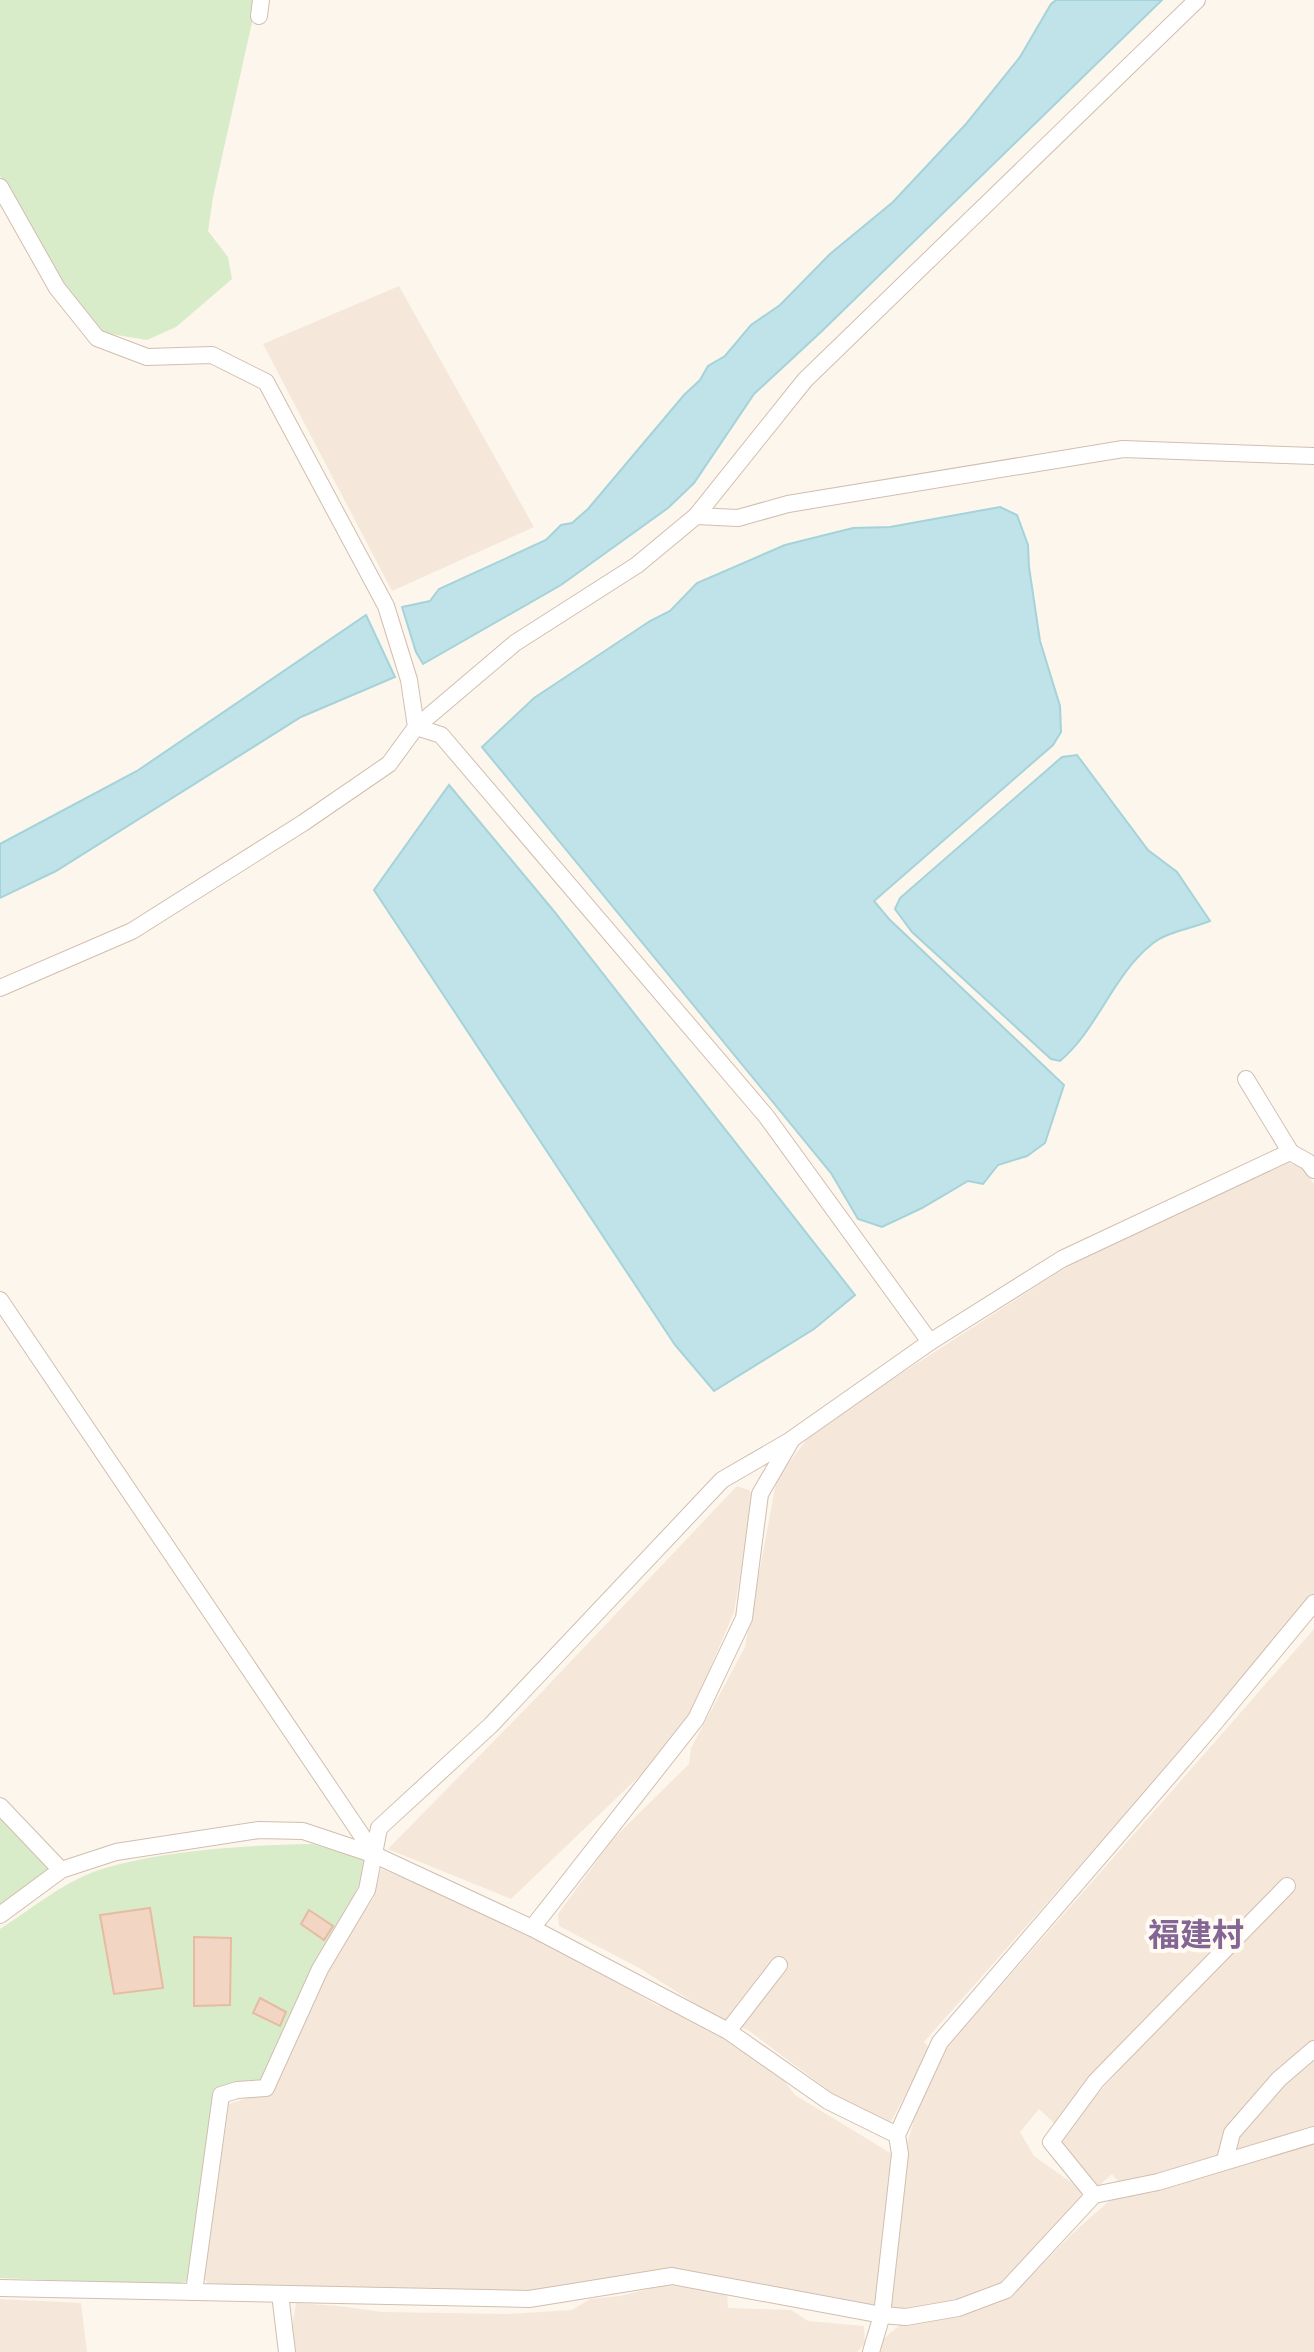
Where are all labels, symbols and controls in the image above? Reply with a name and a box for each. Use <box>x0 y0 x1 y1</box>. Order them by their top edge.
district label: 福建村 <box>1148 1917 1244 1956</box>

